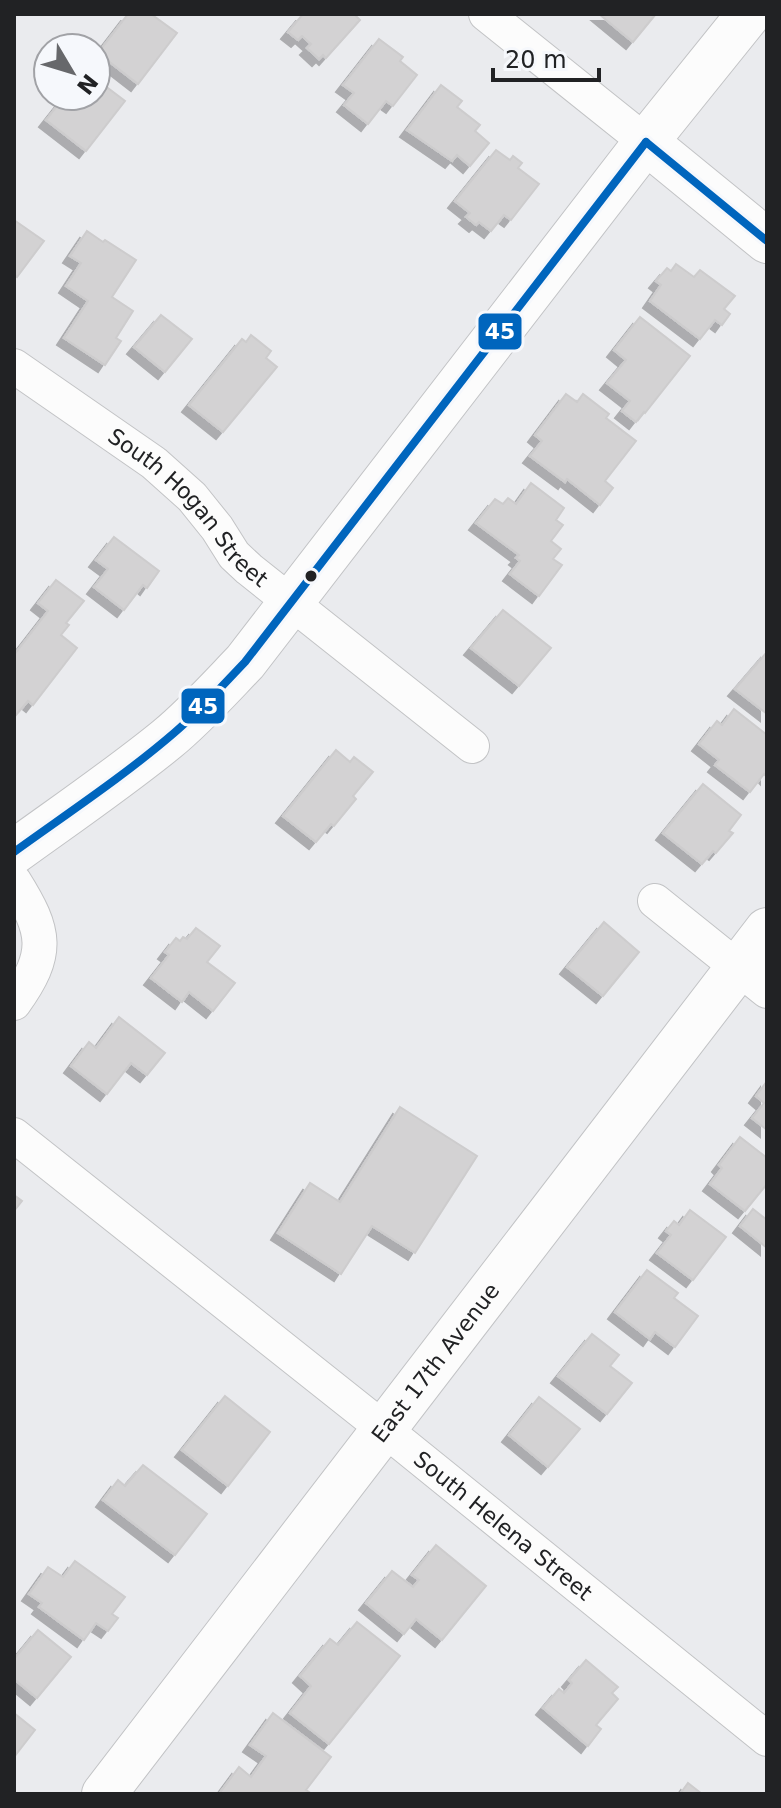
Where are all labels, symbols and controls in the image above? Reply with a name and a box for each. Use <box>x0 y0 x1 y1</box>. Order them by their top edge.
north arrow <box>32 32 112 112</box>
scale bar <box>493 32 599 82</box>
text: 20 m <box>505 46 567 74</box>
text: N <box>72 69 103 99</box>
line badge: 45 <box>477 312 523 351</box>
text: 45 <box>485 319 515 344</box>
street label: South Hogan Street <box>103 423 273 592</box>
unlabelled marker <box>303 568 319 584</box>
line badge: 45 <box>180 687 226 725</box>
text: 45 <box>188 694 218 719</box>
street label: East 17th Avenue <box>367 1278 505 1447</box>
street label: South Helena Street <box>409 1446 597 1606</box>

